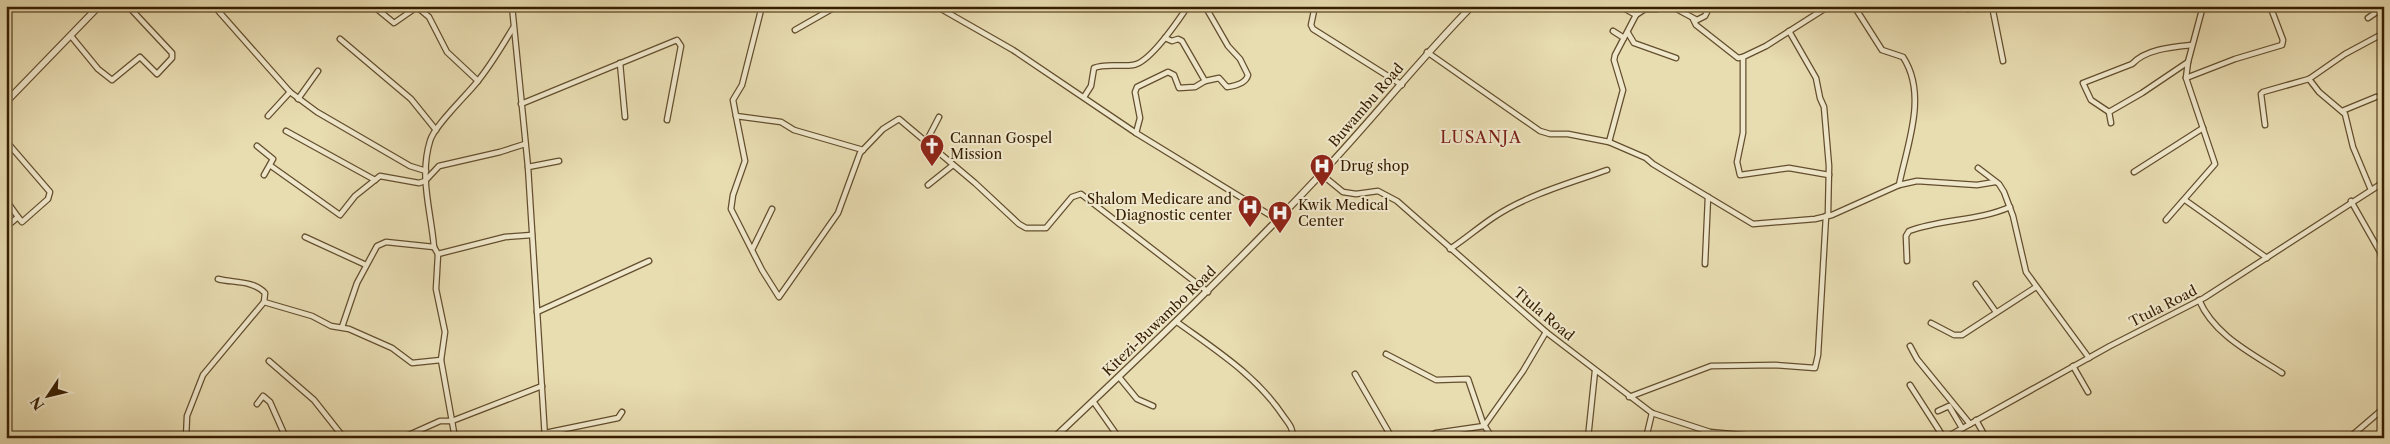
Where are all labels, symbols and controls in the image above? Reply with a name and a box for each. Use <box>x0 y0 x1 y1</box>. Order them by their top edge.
street label: Buwambu Road <box>1325 59 1408 151</box>
district label: LUSANJA <box>1440 127 1522 147</box>
place label: Cannan Gospel Mission <box>950 129 1052 163</box>
church icon: Cannan Gospel Mission <box>919 133 945 167</box>
hospital icon: Drug shop <box>1309 153 1335 187</box>
place label: Drug shop <box>1340 157 1409 175</box>
place label: Shalom Medicare and Diagnostic center <box>1087 190 1232 224</box>
hospital icon: Shalom Medicare and Diagnostic center <box>1237 194 1263 228</box>
place label: Kwik Medical Center <box>1298 196 1388 230</box>
hospital icon: Kwik Medical Center <box>1267 200 1293 234</box>
street label: Kitezi-Buwambo Road <box>1098 262 1220 380</box>
street label: Ttula Road <box>2126 281 2200 331</box>
street label: Ttula Road <box>1510 283 1578 345</box>
north arrow <box>22 372 72 422</box>
text: N <box>26 393 48 414</box>

